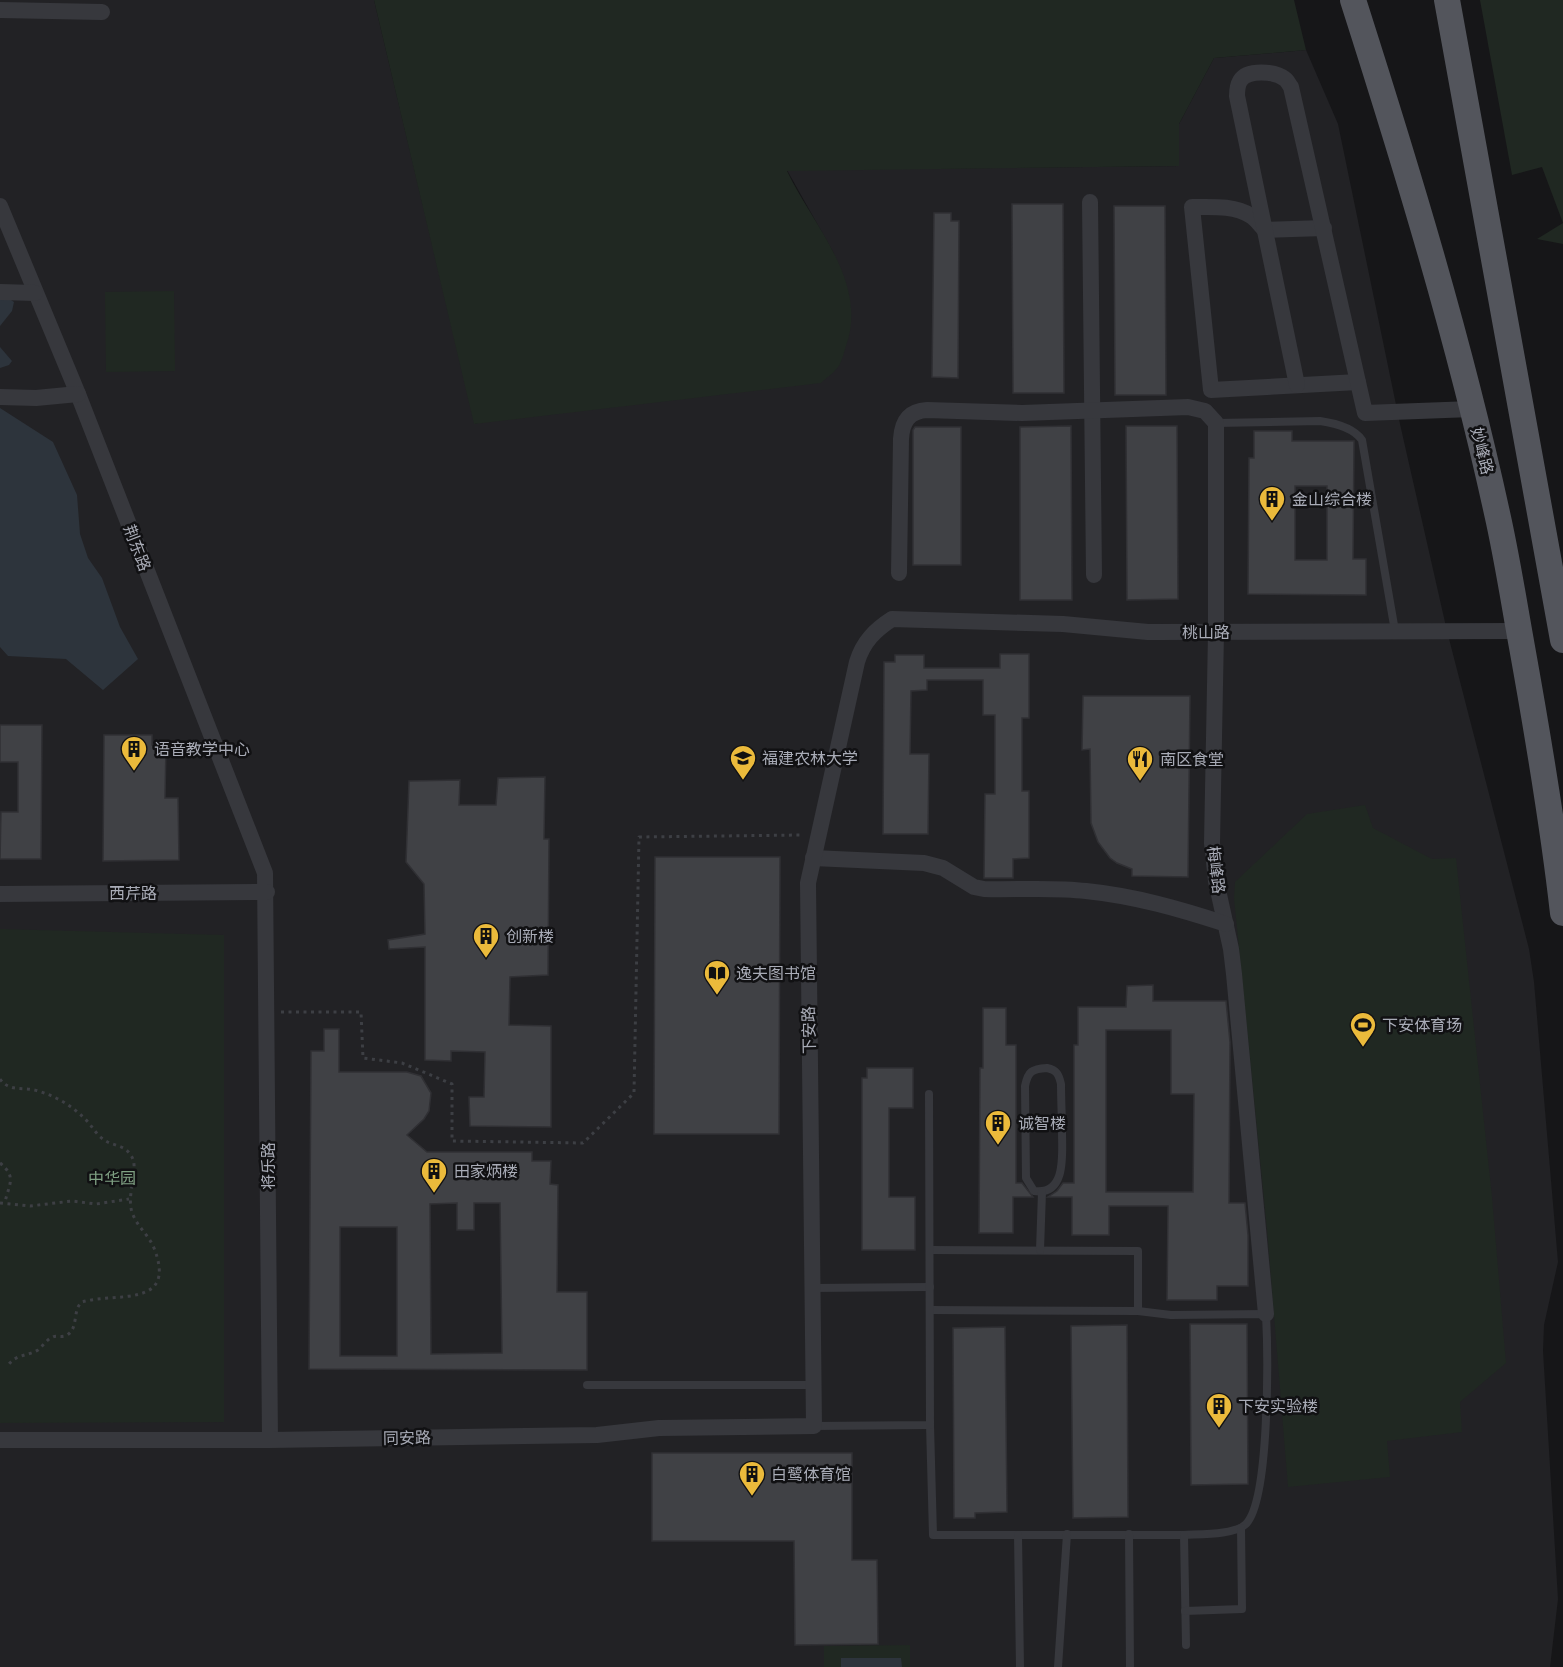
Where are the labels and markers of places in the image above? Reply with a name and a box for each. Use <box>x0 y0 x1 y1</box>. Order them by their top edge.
building icon: 金山综合楼 <box>1257 484 1287 522</box>
place label: 金山综合楼 <box>1292 490 1372 509</box>
building icon: 语音教学中心 <box>119 734 149 772</box>
place label: 语音教学中心 <box>154 740 250 759</box>
school or university icon: 福建农林大学 <box>728 743 758 781</box>
restaurant icon: 南区食堂 <box>1125 744 1155 782</box>
place label: 福建农林大学 <box>762 749 858 768</box>
place label: 南区食堂 <box>1160 750 1224 769</box>
building icon: 创新楼 <box>471 921 501 959</box>
place label: 创新楼 <box>506 927 554 946</box>
library icon: 逸夫图书馆 <box>702 958 732 996</box>
place label: 逸夫图书馆 <box>736 964 816 983</box>
sports icon: 下安体育场 <box>1348 1010 1378 1048</box>
place label: 下安体育场 <box>1382 1016 1462 1035</box>
building icon: 诚智楼 <box>983 1108 1013 1146</box>
place label: 诚智楼 <box>1018 1114 1066 1133</box>
building icon: 田家炳楼 <box>419 1156 449 1194</box>
place label: 田家炳楼 <box>454 1162 518 1181</box>
building icon: 下安实验楼 <box>1204 1391 1234 1429</box>
place label: 下安实验楼 <box>1238 1397 1318 1416</box>
building icon: 白鹭体育馆 <box>737 1459 767 1497</box>
place label: 白鹭体育馆 <box>771 1465 851 1484</box>

